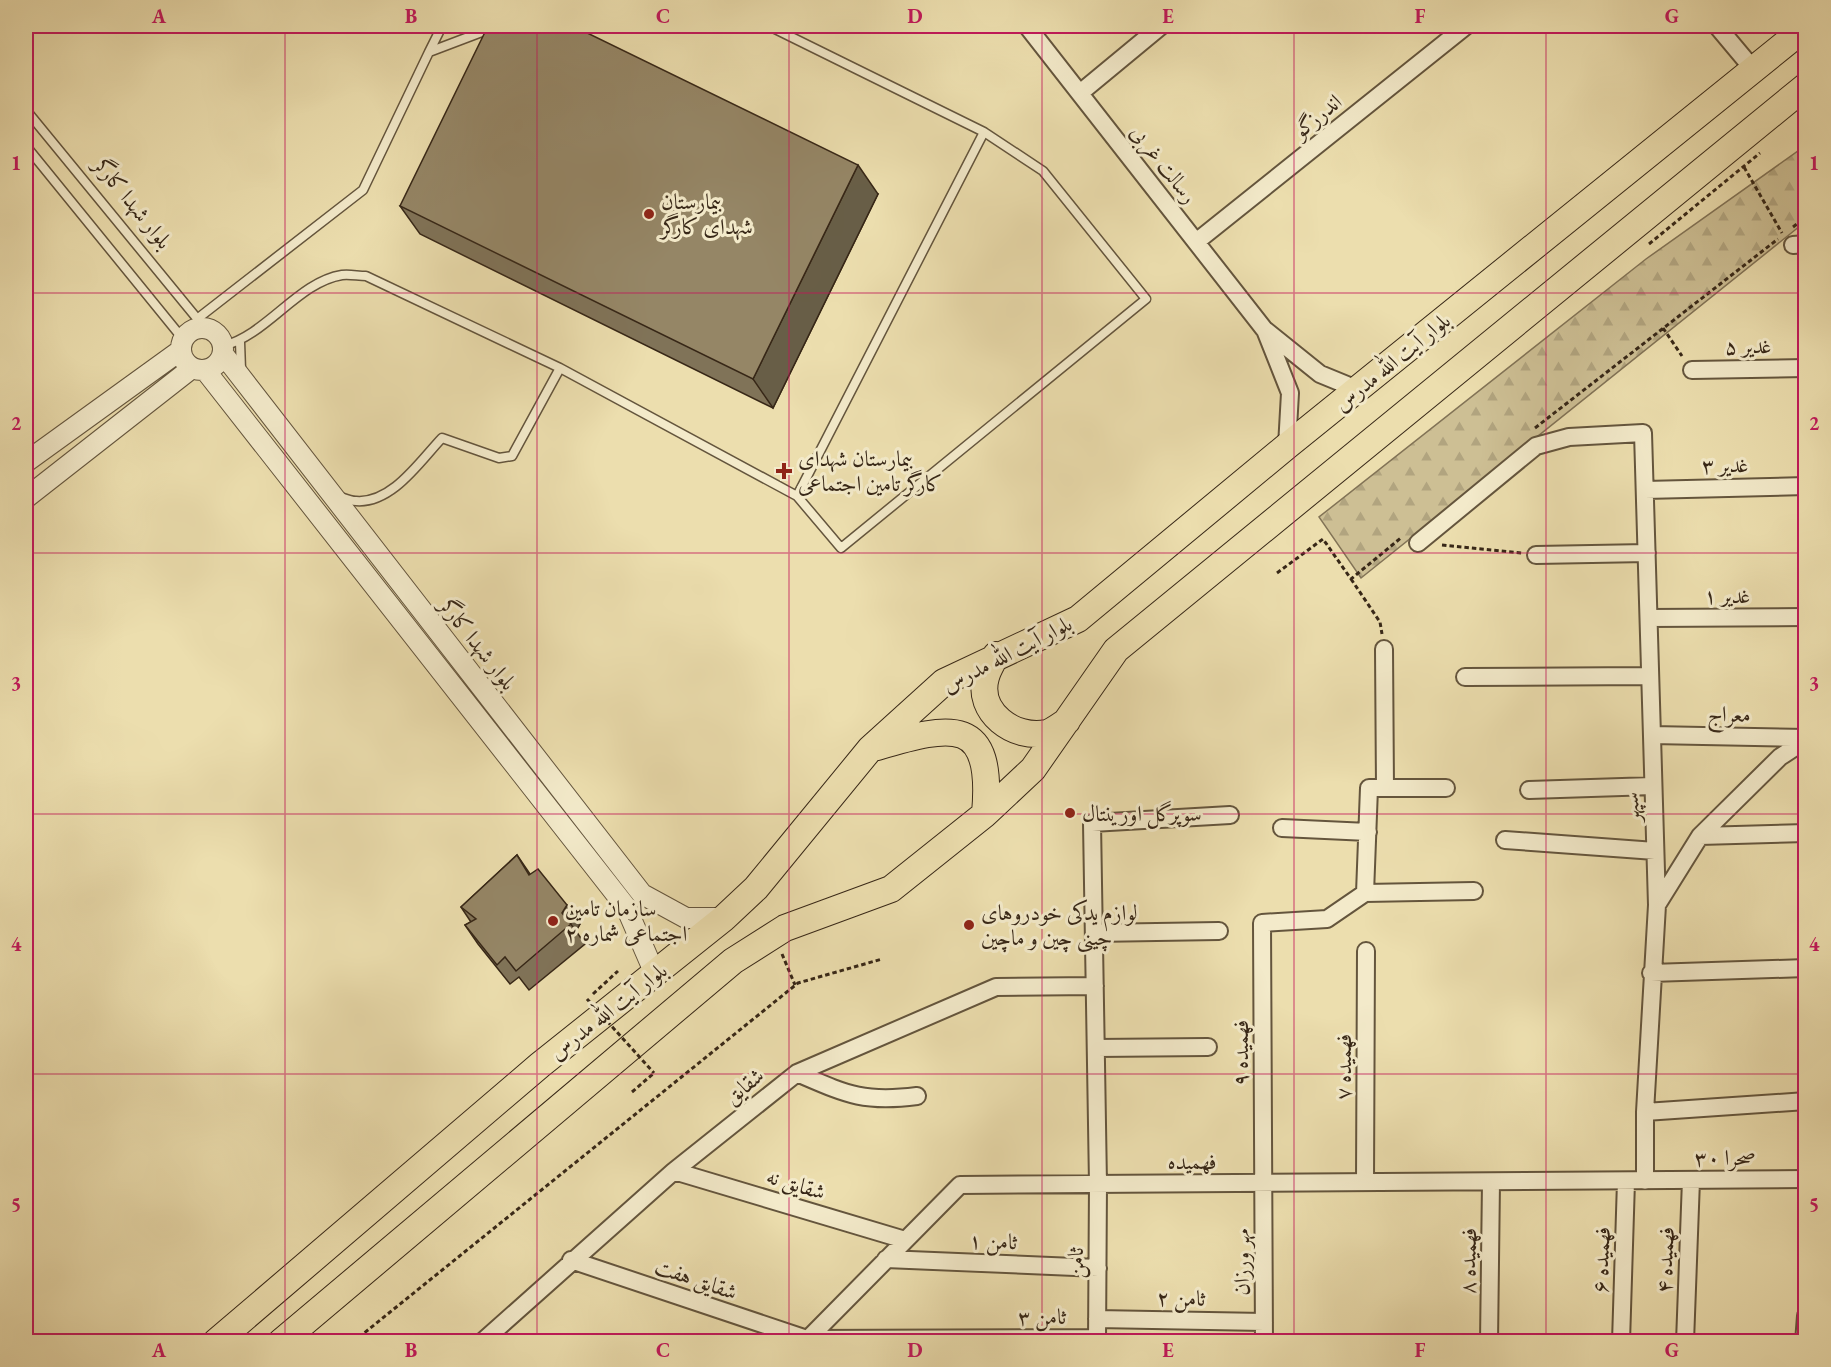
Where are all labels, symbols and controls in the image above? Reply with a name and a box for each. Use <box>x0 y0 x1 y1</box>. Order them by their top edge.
text: A <box>151 3 167 29</box>
text: B <box>405 3 417 29</box>
text: C <box>656 3 670 29</box>
text: D <box>907 3 923 29</box>
text: E <box>1162 3 1174 29</box>
text: F <box>1415 3 1426 29</box>
text: G <box>1665 3 1679 29</box>
street label: اندرزگو <box>1285 87 1348 146</box>
street label: رسالت غربی <box>1122 118 1204 211</box>
text: 1 <box>11 150 21 176</box>
street label: بلوار شهدا کارگر <box>86 150 179 255</box>
text: 1 <box>1809 150 1819 176</box>
place label: بیمارستان شهدای کارگر <box>659 187 753 241</box>
marker: بیمارستان شهدای کارگر <box>642 207 656 221</box>
street label: بلوار آیت الله مدرس <box>1326 304 1456 418</box>
street label: غدیر ۵ <box>1724 331 1772 361</box>
text: 2 <box>11 410 22 436</box>
text: 2 <box>1809 410 1820 436</box>
place label: بیمارستان شهدای کارگر تامین اجتماعی <box>798 444 943 498</box>
street label: غدیر ۳ <box>1701 450 1749 480</box>
marker: بیمارستان شهدای کارگر تامین اجتماعی <box>775 462 793 480</box>
street label: غدیر ۱ <box>1704 581 1750 610</box>
street label: بلوار شهدا کارگر <box>432 590 523 696</box>
street label: بلوار آیت الله مدرس <box>936 606 1077 699</box>
text: 3 <box>11 670 21 696</box>
text: 3 <box>1809 670 1819 696</box>
street label: معراج <box>1707 699 1751 734</box>
street label: سپهر <box>1616 791 1647 825</box>
place label: سوپرگل اورینتال <box>1082 799 1202 829</box>
marker: سوپرگل اورینتال <box>1063 806 1077 820</box>
place label: سازمان تامین اجتماعی شماره ۲ <box>565 894 687 948</box>
place label: لوازم یدکی خودروهای چینی چین و ماچین <box>981 898 1138 953</box>
marker: سازمان تامین اجتماعی شماره ۲ <box>546 914 560 928</box>
marker: لوازم یدکی خودروهای چینی چین و ماچین <box>962 918 976 932</box>
text: 4 <box>11 931 22 957</box>
text: 4 <box>1809 931 1820 957</box>
street label: بلوار آیت الله مدرس <box>541 953 673 1066</box>
street label: فهمیده ۹ <box>1226 1020 1255 1086</box>
street label: فهمیده ۷ <box>1329 1034 1358 1100</box>
street label: شقایق <box>718 1061 770 1111</box>
street label: صحرا ۳۰ <box>1694 1143 1756 1172</box>
street label: فهمیده <box>1167 1147 1217 1176</box>
street label: شقایق نه <box>763 1161 829 1207</box>
text: 5 <box>11 1191 21 1217</box>
text: 5 <box>1809 1191 1819 1217</box>
street label: ثامن ۱ <box>968 1226 1019 1257</box>
street label: فهمیده ۶ <box>1585 1226 1617 1294</box>
street label: فهمیده ۴ <box>1649 1226 1681 1294</box>
street label: مهر ورزان <box>1227 1228 1256 1296</box>
street label: فهمیده ۸ <box>1453 1228 1483 1294</box>
street label: ثامن <box>1061 1247 1091 1279</box>
street label: شقایق هفت <box>651 1251 741 1307</box>
street label: ثامن ۲ <box>1156 1283 1206 1314</box>
street label: ثامن ۳ <box>1018 1302 1067 1332</box>
text: A <box>151 1337 167 1363</box>
text: B <box>405 1337 417 1363</box>
text: C <box>656 1337 670 1363</box>
text: D <box>907 1337 923 1363</box>
text: E <box>1162 1337 1174 1363</box>
text: F <box>1415 1337 1426 1363</box>
text: G <box>1665 1337 1679 1363</box>

